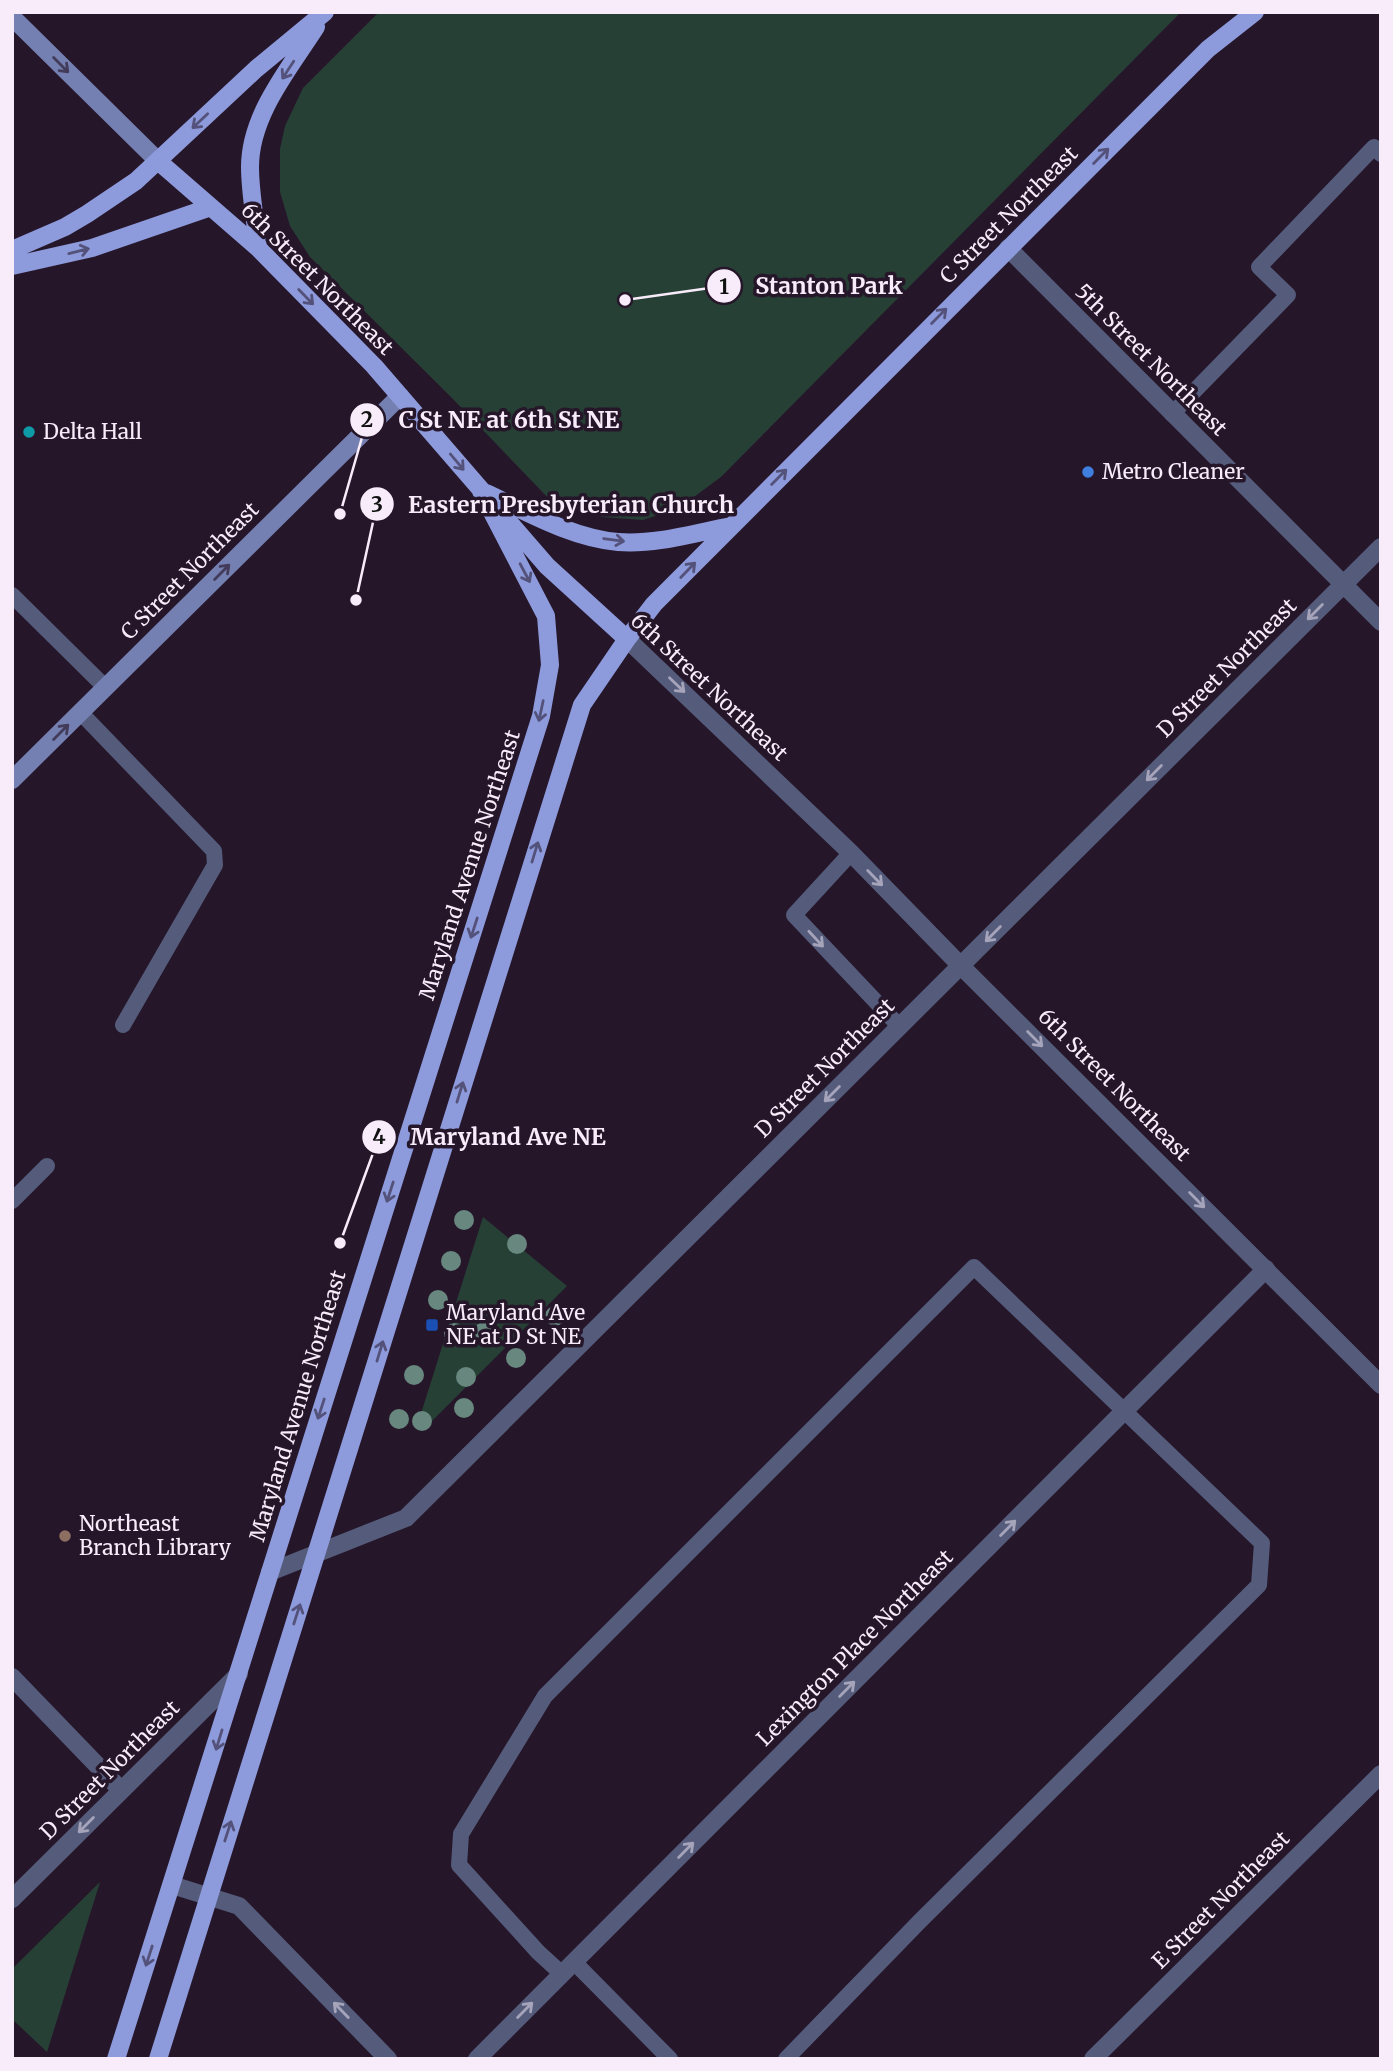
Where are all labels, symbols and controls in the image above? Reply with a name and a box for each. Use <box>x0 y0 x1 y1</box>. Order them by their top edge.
one-way arrow <box>52 57 69 74</box>
one-way arrow <box>281 59 295 79</box>
one-way arrow <box>192 113 209 130</box>
street label: C Street Northeast <box>934 140 1083 289</box>
one-way arrow <box>1092 148 1109 165</box>
street label: 6th Street Northeast <box>235 197 399 361</box>
one-way arrow <box>67 244 90 258</box>
callout: Stanton Park <box>707 264 917 308</box>
text: Stanton Park <box>755 271 903 300</box>
text: 1 <box>719 273 729 300</box>
street label: 5th Street Northeast <box>1070 278 1233 441</box>
one-way arrow <box>298 288 315 305</box>
one-way arrow <box>931 308 948 325</box>
callout: C St NE at 6th St NE <box>350 398 633 442</box>
text: C St NE at 6th St NE <box>399 405 619 434</box>
text: 2 <box>361 406 373 433</box>
place label: Delta Hall <box>43 418 143 445</box>
marker: Delta Hall <box>21 424 37 440</box>
one-way arrow <box>449 453 465 471</box>
place label: Metro Cleaner <box>1102 458 1245 485</box>
marker: Metro Cleaner <box>1080 464 1096 480</box>
one-way arrow <box>770 469 787 486</box>
callout: Eastern Presbyterian Church <box>359 482 748 526</box>
text: Eastern Presbyterian Church <box>408 490 734 519</box>
text: 3 <box>371 491 383 518</box>
street label: C Street Northeast <box>115 496 264 645</box>
one-way arrow <box>602 534 625 547</box>
one-way arrow <box>679 561 696 578</box>
one-way arrow <box>213 563 230 580</box>
one-way arrow <box>518 563 532 583</box>
street label: D Street Northeast <box>1151 592 1302 743</box>
one-way arrow <box>1307 604 1324 621</box>
street label: 6th Street Northeast <box>625 607 793 766</box>
one-way arrow <box>668 677 685 694</box>
one-way arrow <box>534 699 548 722</box>
one-way arrow <box>52 724 69 741</box>
street label: Maryland Avenue Northeast <box>413 727 526 1003</box>
one-way arrow <box>1146 764 1163 781</box>
one-way arrow <box>529 841 542 863</box>
one-way arrow <box>867 869 884 886</box>
one-way arrow <box>466 917 479 939</box>
one-way arrow <box>985 925 1002 942</box>
one-way arrow <box>807 930 824 947</box>
street label: D Street Northeast <box>749 992 900 1143</box>
street label: 6th Street Northeast <box>1032 1003 1196 1167</box>
one-way arrow <box>1027 1031 1044 1048</box>
one-way arrow <box>454 1082 467 1104</box>
one-way arrow <box>823 1085 840 1102</box>
callout: Maryland Ave NE <box>362 1115 620 1159</box>
text: Maryland Ave NE <box>410 1122 606 1151</box>
text: 4 <box>372 1123 386 1150</box>
one-way arrow <box>383 1180 395 1202</box>
one-way arrow <box>1188 1191 1205 1208</box>
street label: Maryland Avenue Northeast <box>243 1267 352 1545</box>
place label: Maryland Ave NE at D St NE <box>446 1299 585 1350</box>
marker: Maryland Ave NE at D St NE <box>424 1317 440 1333</box>
one-way arrow <box>374 1340 387 1362</box>
one-way arrow <box>314 1397 326 1419</box>
place label: Northeast Branch Library <box>79 1510 232 1561</box>
one-way arrow <box>999 1520 1016 1537</box>
marker: Northeast Branch Library <box>57 1528 73 1544</box>
street label: Lexington Place Northeast <box>751 1544 959 1752</box>
one-way arrow <box>291 1604 304 1626</box>
one-way arrow <box>838 1680 855 1697</box>
street label: D Street Northeast <box>34 1694 185 1845</box>
one-way arrow <box>211 1728 224 1750</box>
one-way arrow <box>77 1817 94 1834</box>
one-way arrow <box>223 1821 236 1843</box>
street label: E Street Northeast <box>1146 1825 1295 1974</box>
one-way arrow <box>677 1841 694 1858</box>
one-way arrow <box>142 1945 155 1967</box>
one-way arrow <box>332 2001 349 2018</box>
one-way arrow <box>516 2002 533 2019</box>

